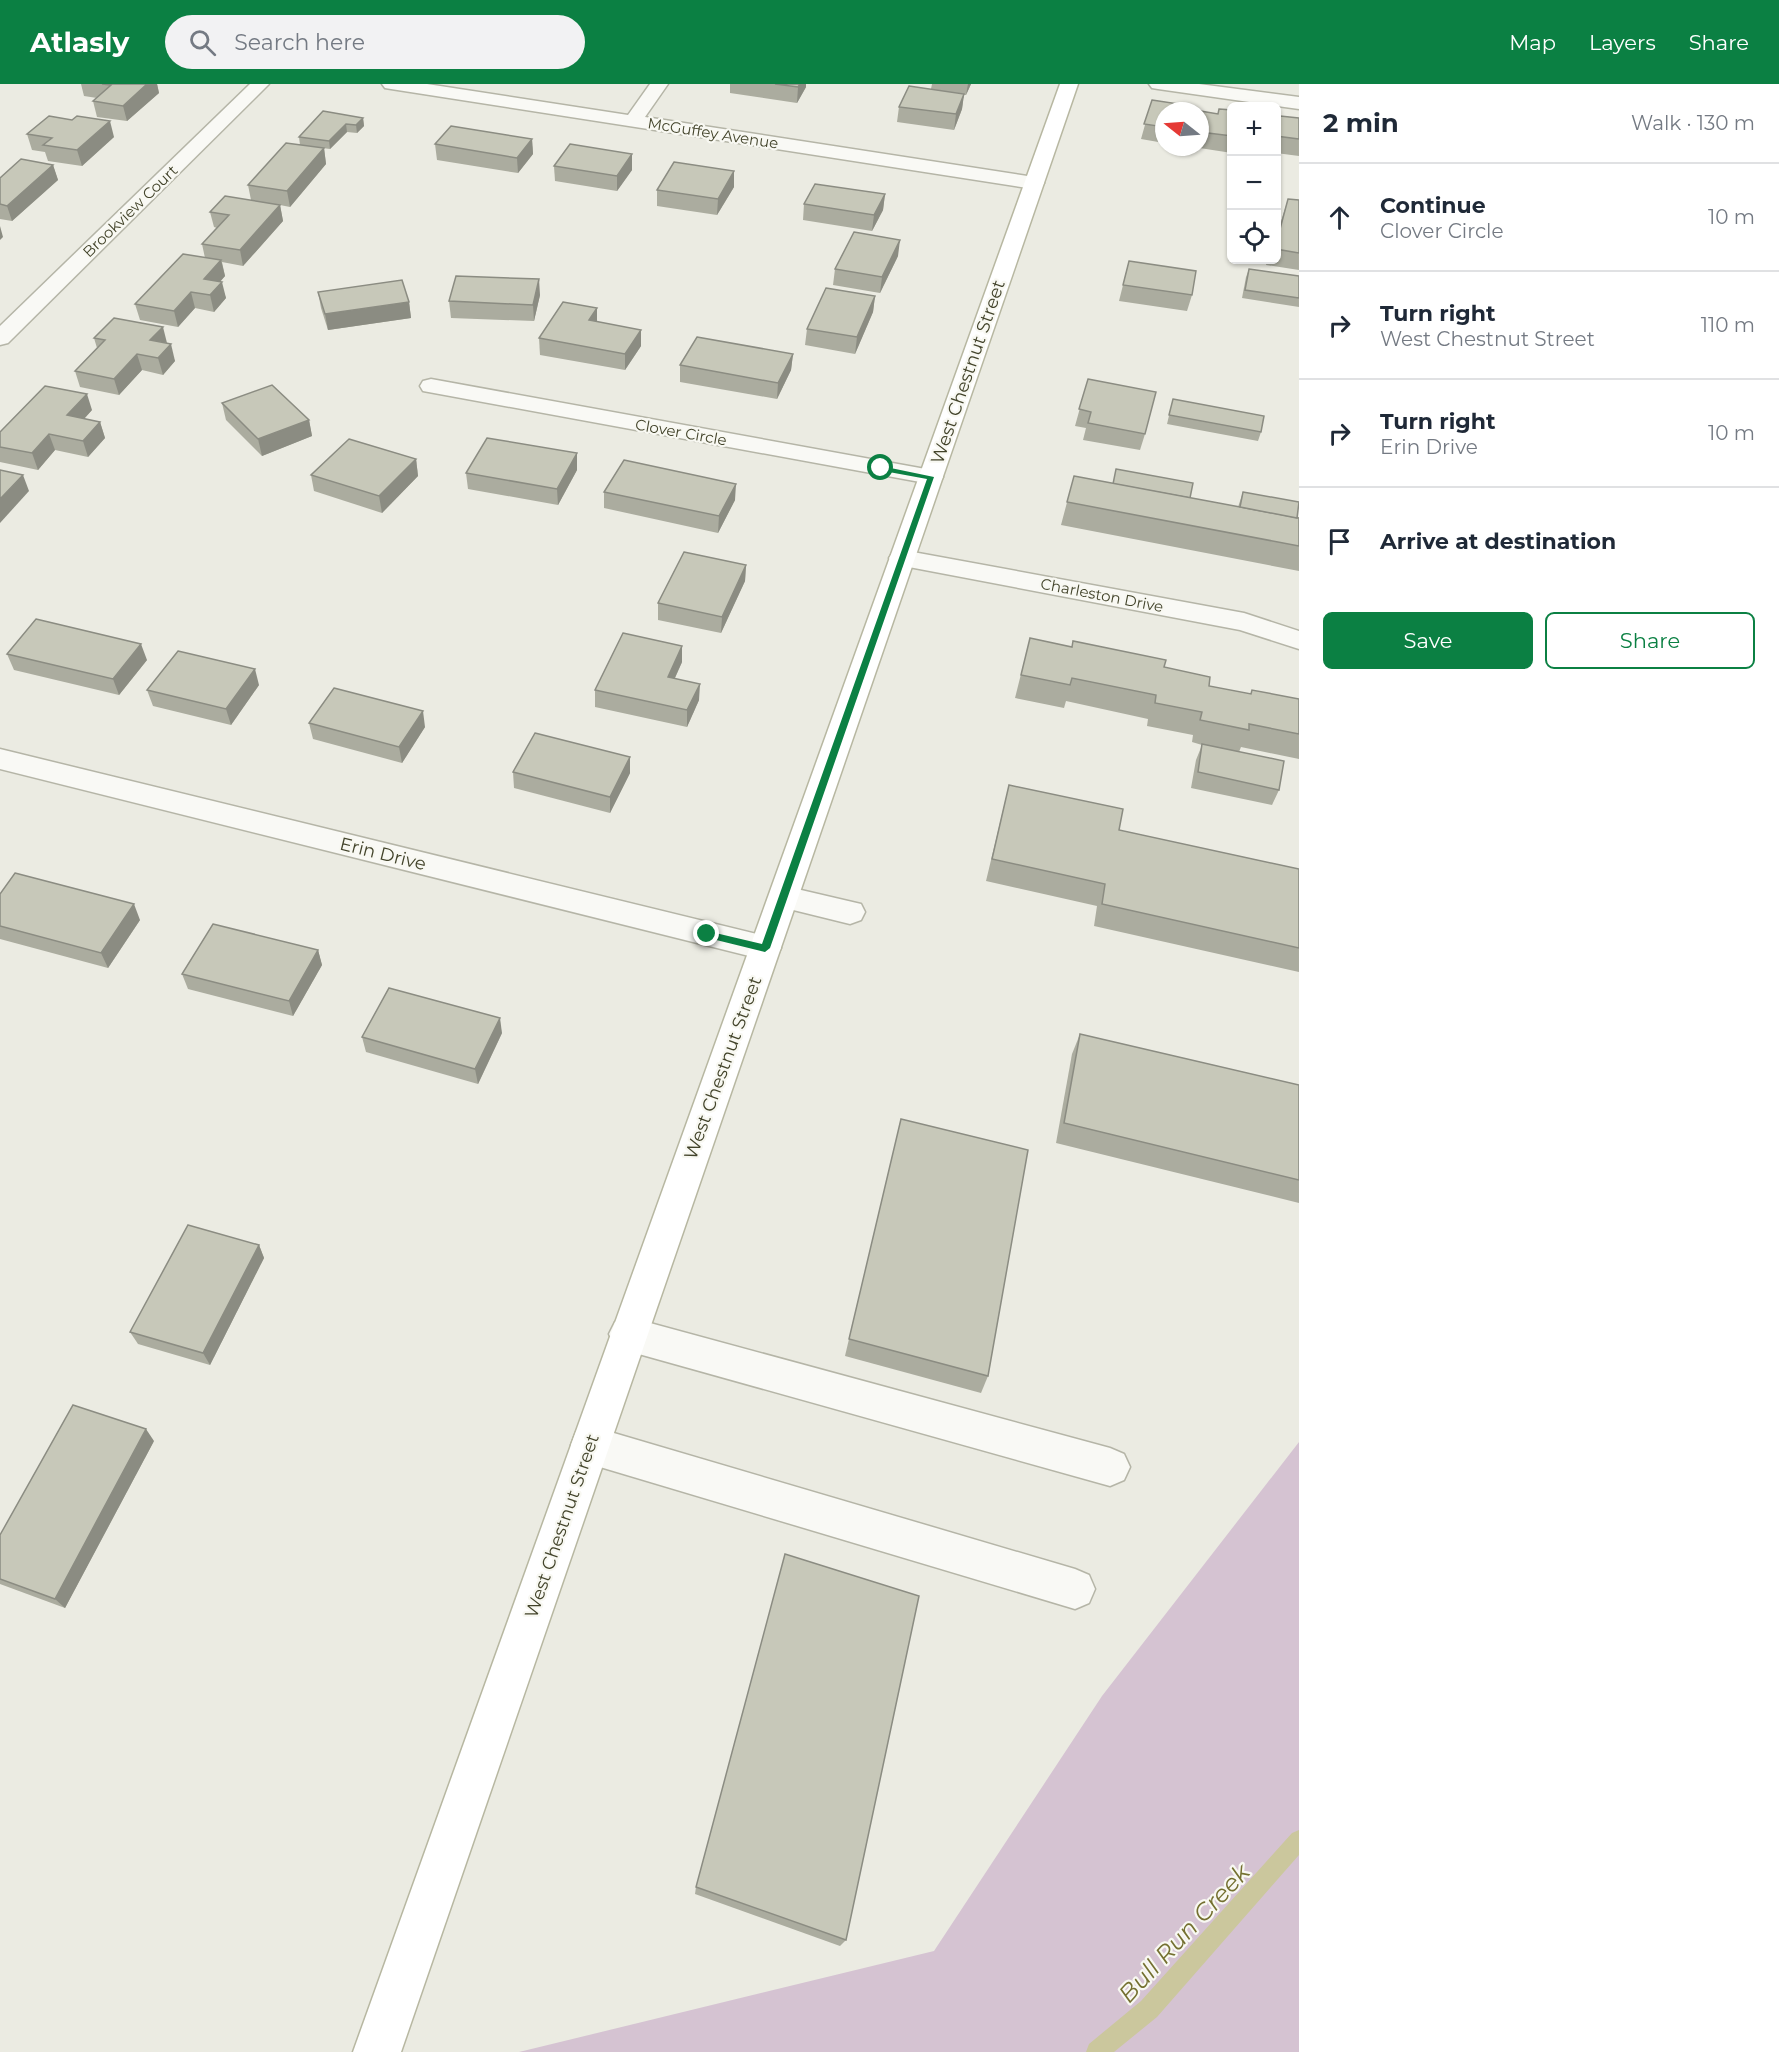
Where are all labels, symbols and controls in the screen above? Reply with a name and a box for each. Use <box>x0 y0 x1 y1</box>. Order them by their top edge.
search box <box>165 15 585 69</box>
text: Atlasly <box>30 25 129 59</box>
icon: search <box>186 26 219 59</box>
text: Search here <box>234 29 365 56</box>
text: Map <box>1509 30 1556 55</box>
text: Layers <box>1589 30 1656 55</box>
text: Share <box>1689 30 1749 55</box>
north arrow <box>1155 102 1209 156</box>
map controls <box>1227 102 1281 264</box>
button: + <box>1227 102 1281 156</box>
text: 2 min <box>1323 107 1399 139</box>
text: Walk · 130 m <box>1631 111 1755 135</box>
street label: McGuffey Avenue <box>646 113 780 153</box>
button: − <box>1227 156 1281 210</box>
street label: Brookview Court <box>79 161 181 261</box>
text: Continue <box>1380 192 1486 219</box>
icon: ahead <box>1323 201 1356 234</box>
text: 10 m <box>1708 205 1755 229</box>
button: locate <box>1227 210 1281 264</box>
text: Clover Circle <box>1380 219 1504 243</box>
street label: West Chestnut Street <box>926 277 1010 467</box>
text: Turn right <box>1380 300 1495 327</box>
icon: right <box>1323 309 1356 342</box>
text: 110 m <box>1701 313 1755 337</box>
text: West Chestnut Street <box>1380 327 1595 351</box>
text: Turn right <box>1380 408 1495 435</box>
street label: Clover Circle <box>634 415 728 449</box>
icon: right <box>1323 417 1356 450</box>
text: 10 m <box>1708 421 1755 445</box>
text: Erin Drive <box>1380 435 1478 459</box>
route start <box>867 454 893 480</box>
icon: arrive <box>1323 525 1356 558</box>
text: Arrive at destination <box>1380 528 1616 555</box>
street label: Charleston Drive <box>1039 574 1165 616</box>
button: Save <box>1323 612 1533 669</box>
button: Share <box>1545 612 1755 669</box>
street label: Erin Drive <box>338 833 428 875</box>
route end <box>693 920 719 946</box>
street label: West Chestnut Street <box>680 973 766 1163</box>
street label: West Chestnut Street <box>520 1431 604 1621</box>
water label: Bull Run Creek <box>1112 1856 1257 2008</box>

